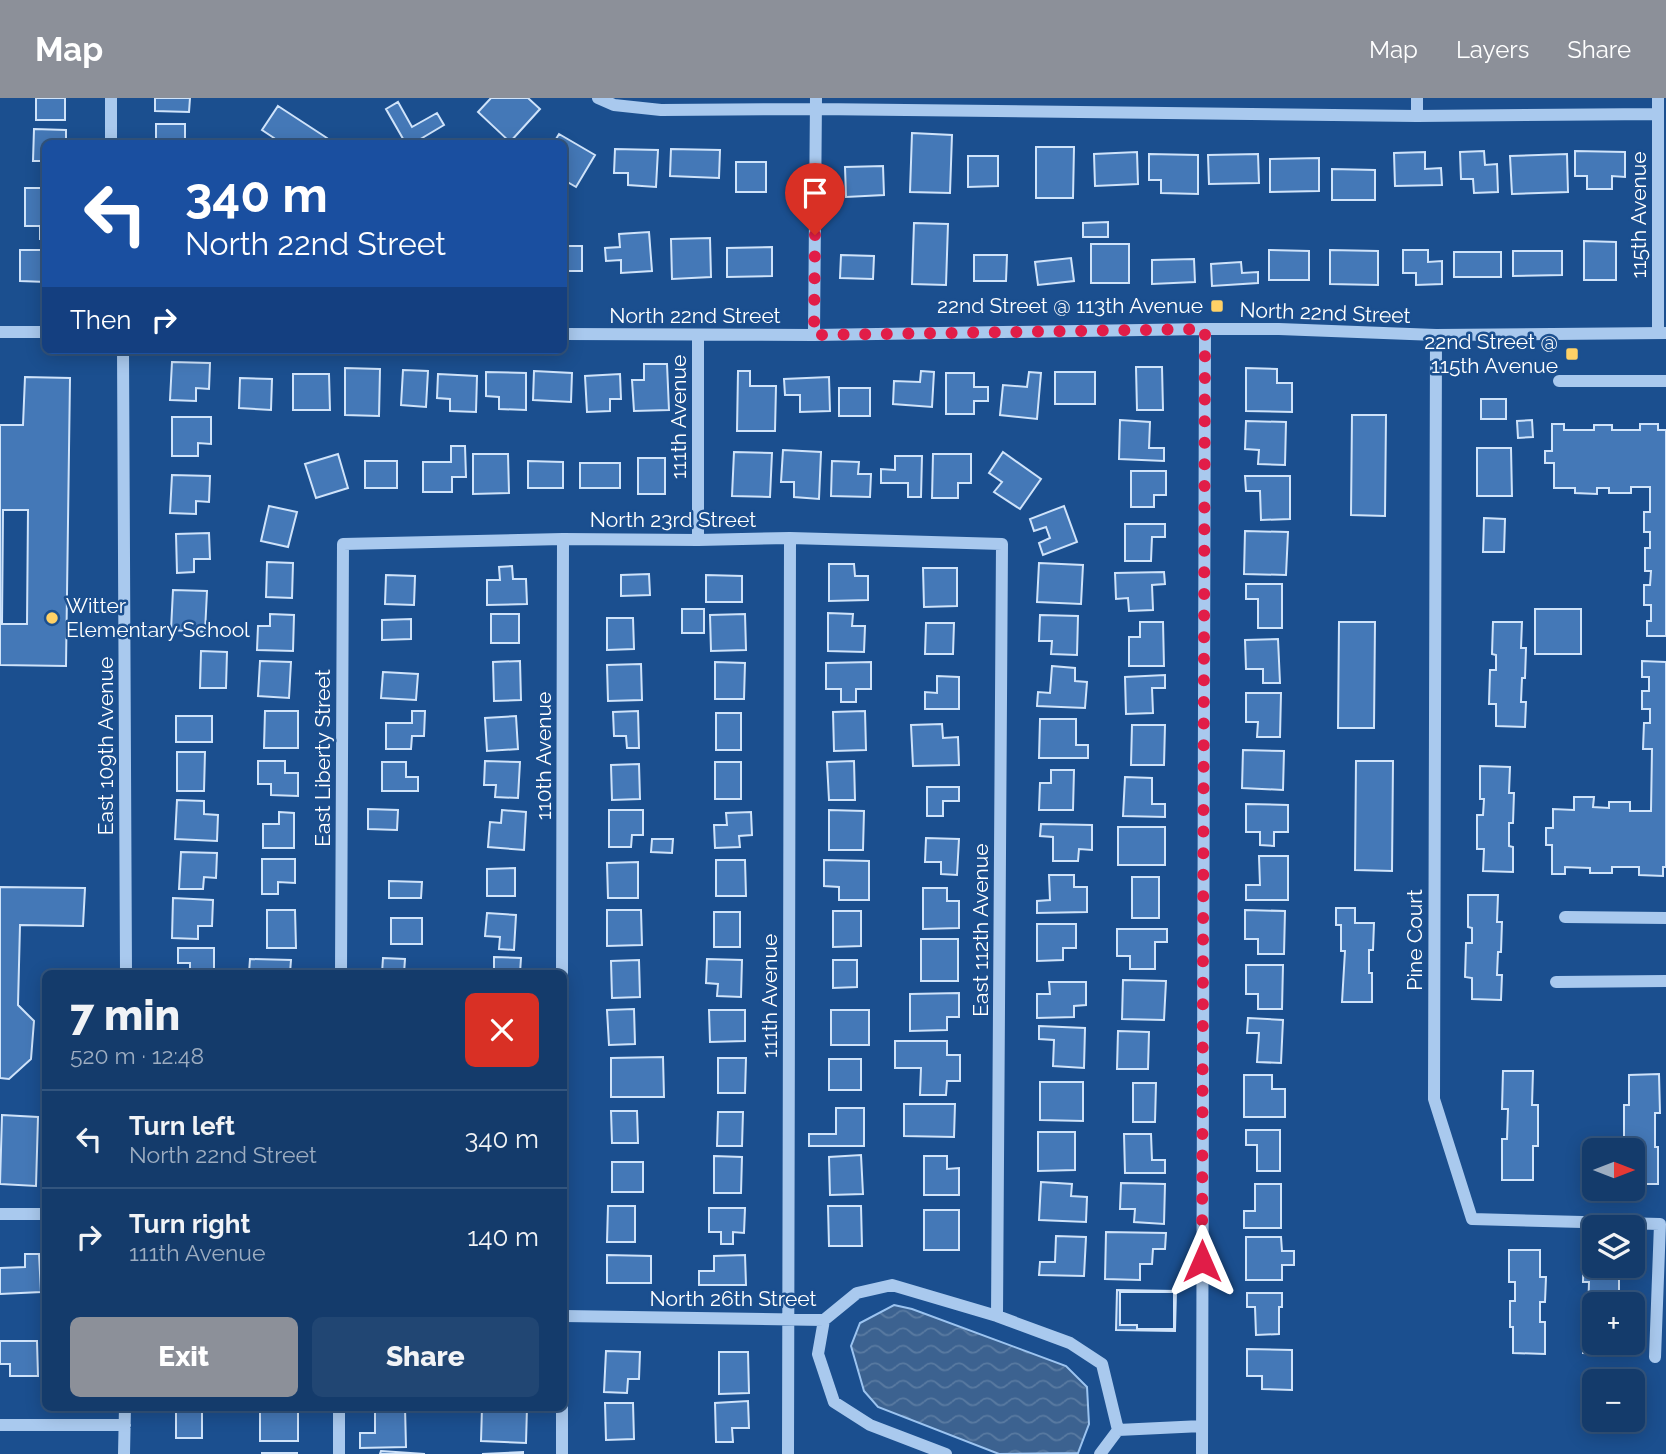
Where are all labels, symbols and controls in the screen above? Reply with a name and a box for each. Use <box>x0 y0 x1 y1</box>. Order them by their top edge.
text: Map <box>35 30 103 69</box>
text: Map <box>1369 35 1418 64</box>
text: Layers <box>1456 35 1529 64</box>
text: Share <box>1567 35 1631 64</box>
street label: 115th Avenue <box>1626 151 1651 279</box>
pin <box>785 163 845 235</box>
text: 340 m <box>185 166 328 223</box>
icon: left <box>70 168 161 259</box>
icon: arrive <box>796 174 834 212</box>
text: North 22nd Street <box>185 225 446 262</box>
place label: 22nd Street @ 113th Avenue <box>937 293 1203 318</box>
street label: North 22nd Street <box>1239 297 1411 328</box>
marker: 22nd Street @ 113th Avenue <box>1209 298 1225 314</box>
icon: right <box>145 301 183 339</box>
street label: North 22nd Street <box>609 303 781 328</box>
text: Then <box>70 305 131 335</box>
place label: 22nd Street @ 115th Avenue <box>1424 329 1558 378</box>
marker: 22nd Street @ 115th Avenue <box>1564 346 1580 362</box>
street label: 111th Avenue <box>666 355 691 479</box>
street label: North 23rd Street <box>590 507 756 532</box>
place label: Witter Elementary School <box>66 593 250 642</box>
marker: Witter Elementary School <box>44 610 60 626</box>
street label: East 109th Avenue <box>93 657 118 835</box>
street label: East Liberty Street <box>310 669 335 847</box>
street label: 110th Avenue <box>531 692 556 820</box>
street label: East 112th Avenue <box>968 843 993 1017</box>
street label: Pine Court <box>1402 889 1427 991</box>
street label: 111th Avenue <box>757 934 782 1058</box>
text: 7 min <box>70 991 180 1040</box>
button: close <box>465 993 539 1067</box>
text: 520 m · 12:48 <box>70 1042 204 1069</box>
text: Turn left <box>129 1111 235 1141</box>
icon: left <box>70 1120 108 1158</box>
text: 340 m <box>464 1124 539 1154</box>
north arrow <box>1582 1138 1645 1200</box>
map controls <box>1582 1138 1645 1432</box>
text: North 22nd Street <box>129 1141 317 1168</box>
text: Turn right <box>129 1209 250 1239</box>
button: layers <box>1582 1215 1645 1278</box>
icon: right <box>70 1218 108 1256</box>
text: 140 m <box>467 1222 539 1252</box>
position arrow <box>1165 1224 1239 1298</box>
text: 111th Avenue <box>129 1239 266 1266</box>
street label: North 26th Street <box>650 1286 817 1311</box>
button: + <box>1582 1292 1645 1355</box>
button: Exit <box>70 1317 298 1397</box>
button: Share <box>312 1317 539 1397</box>
button: − <box>1582 1369 1645 1432</box>

